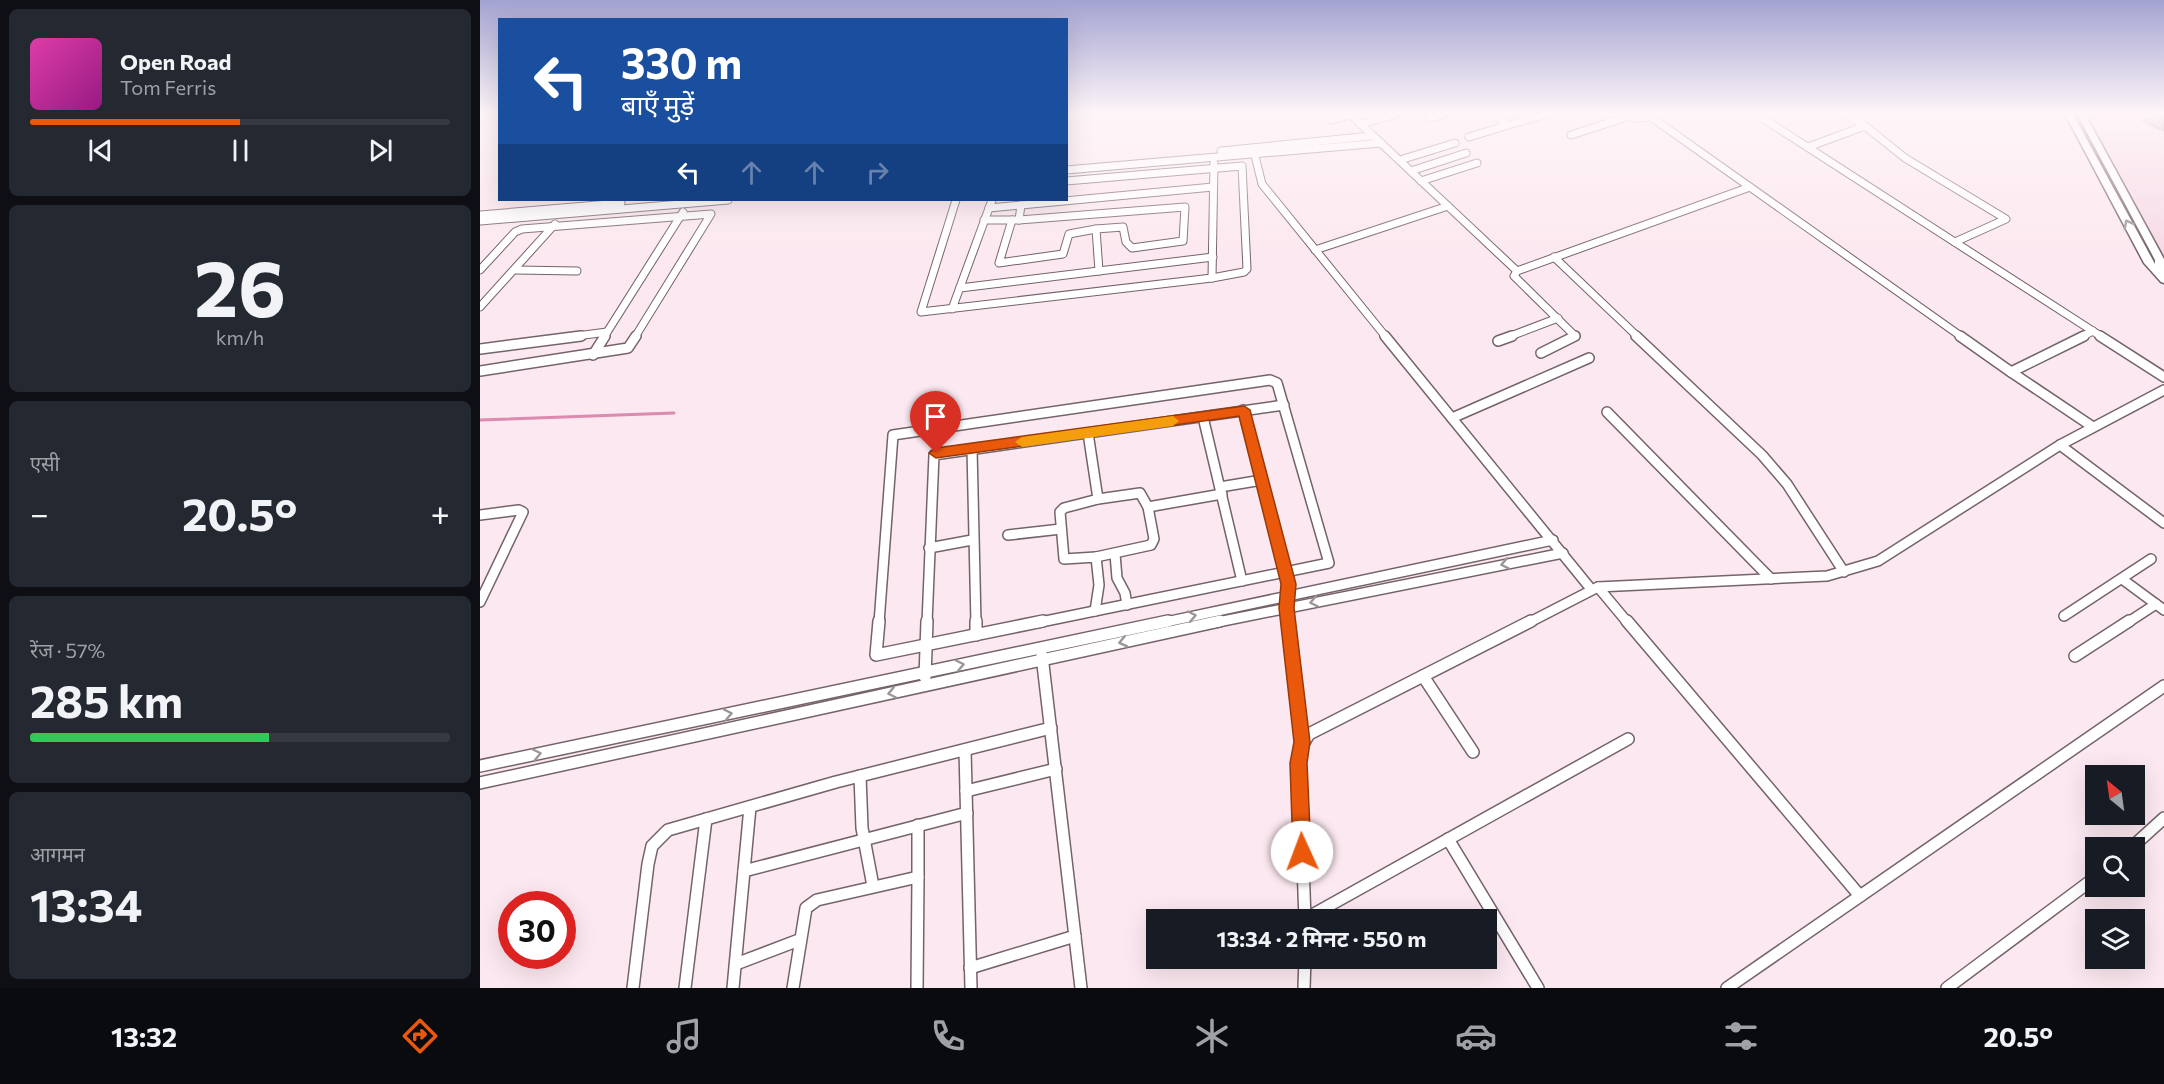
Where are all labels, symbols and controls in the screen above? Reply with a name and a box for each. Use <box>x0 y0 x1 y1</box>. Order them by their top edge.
text: 330 m <box>621 36 742 88</box>
icon: left <box>522 42 600 120</box>
text: Open Road <box>120 48 231 75</box>
text: Tom Ferris <box>120 75 216 99</box>
text: बाएँ मुड़ें <box>621 88 694 121</box>
icon: previous <box>84 134 117 167</box>
icon: pause <box>224 134 257 167</box>
icon: next <box>364 134 397 167</box>
icon: left <box>672 156 705 189</box>
icon: ahead <box>735 156 768 189</box>
icon: ahead <box>798 156 831 189</box>
icon: right <box>861 156 894 189</box>
one-way arrow <box>2124 220 2135 231</box>
text: 26 <box>194 238 286 333</box>
text: km/h <box>216 325 264 349</box>
pin <box>910 391 961 453</box>
icon: arrive <box>919 400 952 433</box>
text: एसी <box>30 451 60 475</box>
text: 20.5° <box>182 485 297 540</box>
text: − <box>30 492 49 533</box>
text: + <box>431 492 450 533</box>
one-way arrow <box>1500 557 1510 570</box>
one-way arrow <box>1309 595 1319 608</box>
one-way arrow <box>1187 610 1197 623</box>
one-way arrow <box>1118 635 1128 648</box>
text: रेंज · 57% <box>30 638 105 662</box>
one-way arrow <box>955 659 965 672</box>
text: 285 km <box>30 672 183 727</box>
one-way arrow <box>887 686 897 699</box>
one-way arrow <box>723 708 733 721</box>
one-way arrow <box>532 748 542 761</box>
north arrow <box>2085 765 2145 825</box>
map controls <box>2085 765 2145 969</box>
position arrow <box>1270 820 1334 884</box>
button: search <box>2085 837 2145 897</box>
text: आगमन <box>30 842 85 866</box>
text: 13:34 <box>30 876 142 931</box>
speed limit sign: 30 <box>498 891 576 969</box>
button: layers <box>2085 909 2145 969</box>
text: 13:34 · 2 मिनट · 550 m <box>1217 925 1426 952</box>
icon: directions <box>399 1015 441 1057</box>
icon: music <box>663 1015 705 1057</box>
icon: phone <box>927 1015 969 1057</box>
icon: climate <box>1191 1015 1233 1057</box>
icon: car <box>1455 1015 1497 1057</box>
icon: filters <box>1720 1015 1762 1057</box>
text: 13:32 <box>111 1020 177 1053</box>
text: 20.5° <box>1984 1020 2053 1053</box>

